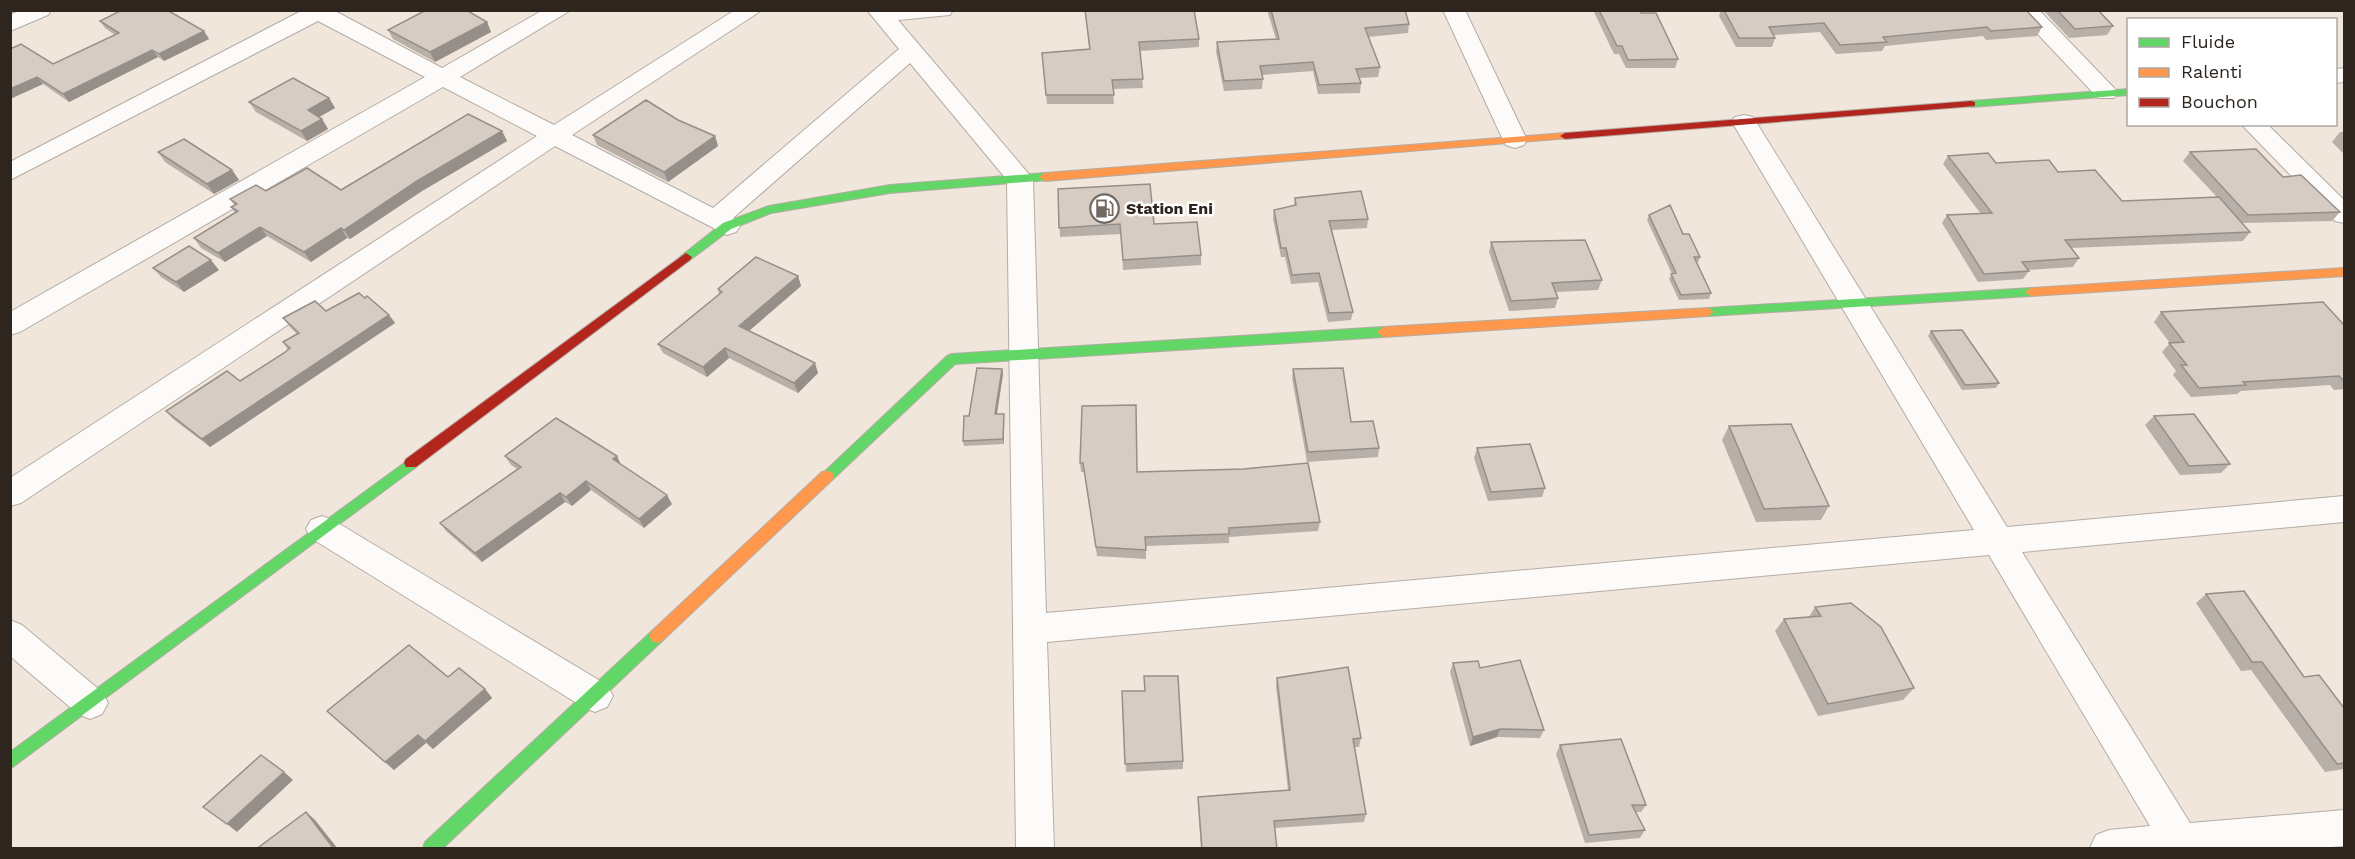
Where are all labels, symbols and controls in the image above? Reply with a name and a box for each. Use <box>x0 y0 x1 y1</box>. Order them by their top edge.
legend <box>2127 18 2337 126</box>
text: Fluide <box>2181 31 2235 52</box>
text: Ralenti <box>2181 61 2242 82</box>
text: Bouchon <box>2181 91 2258 112</box>
fuel station icon: Station Eni <box>1089 192 1121 224</box>
place label: Station Eni <box>1126 199 1213 218</box>

